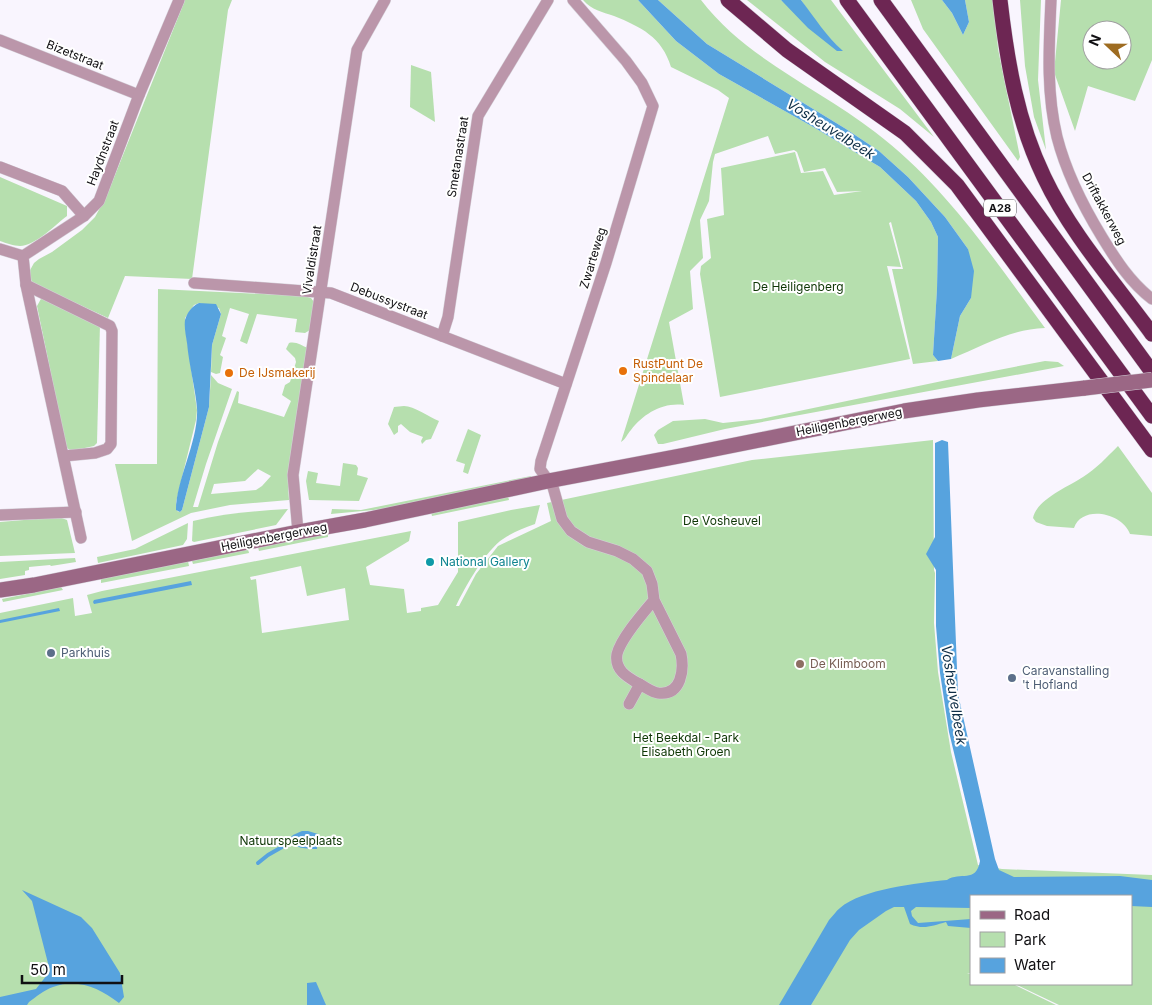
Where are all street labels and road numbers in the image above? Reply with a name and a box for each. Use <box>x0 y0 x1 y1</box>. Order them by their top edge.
street label: Bizetstraat <box>44 36 106 73</box>
street label: Smetanastraat <box>444 115 471 199</box>
street label: Haydnstraat <box>83 118 122 188</box>
street label: Driftakkerweg <box>1079 170 1130 247</box>
road number: A28 <box>984 200 1016 217</box>
street label: Vivaldistraat <box>299 224 324 296</box>
street label: Zwarteweg <box>576 225 609 290</box>
street label: Debussystraat <box>348 279 430 322</box>
street label: Heiligenbergerweg <box>795 404 903 439</box>
street label: Heiligenbergerweg <box>220 519 328 554</box>

